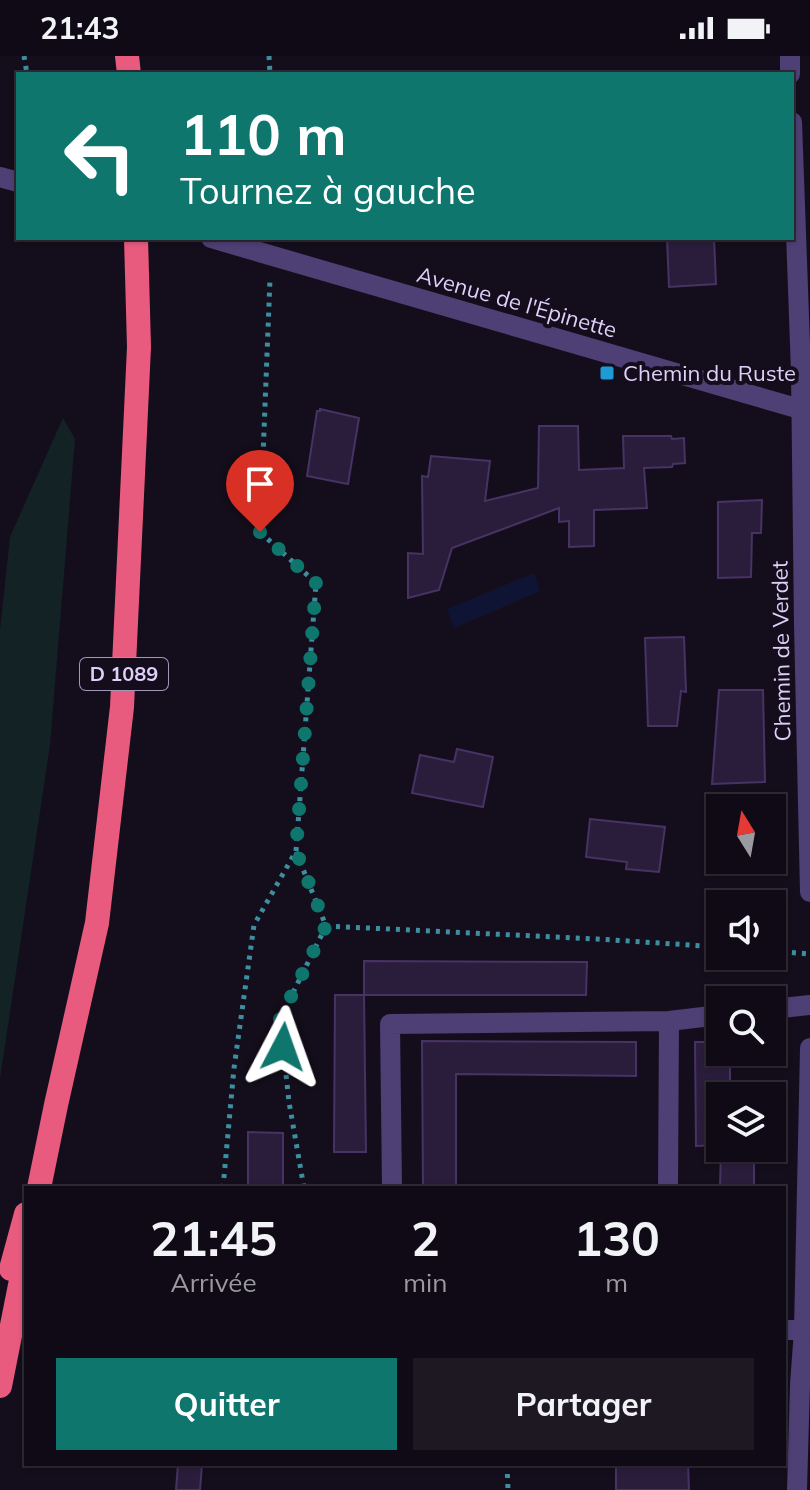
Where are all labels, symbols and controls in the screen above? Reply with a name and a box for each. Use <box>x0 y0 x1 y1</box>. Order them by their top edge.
text: 21:43 <box>40 9 119 47</box>
text: 110 m <box>180 99 347 169</box>
icon: left <box>48 104 152 208</box>
text: Tournez à gauche <box>180 168 476 213</box>
street label: Avenue de l'Épinette <box>414 260 620 344</box>
place label: Chemin du Ruste <box>623 359 796 387</box>
marker: Chemin du Ruste <box>598 364 616 382</box>
pin <box>226 450 294 532</box>
icon: arrive <box>238 462 282 506</box>
street label: Chemin de Verdet <box>765 560 797 742</box>
road number: D 1089 <box>80 658 168 690</box>
north arrow <box>706 794 786 874</box>
map controls <box>706 794 786 1162</box>
button: sound <box>706 890 786 970</box>
button: search <box>706 986 786 1066</box>
position arrow <box>241 1005 325 1089</box>
button: layers <box>706 1082 786 1162</box>
text: 21:45 <box>150 1208 277 1268</box>
text: 2 <box>411 1208 440 1268</box>
text: 130 <box>574 1208 660 1268</box>
text: Arrivée <box>171 1266 257 1299</box>
text: min <box>403 1266 447 1299</box>
text: m <box>605 1266 628 1299</box>
button: Quitter <box>56 1358 397 1450</box>
button: Partager <box>413 1358 754 1450</box>

